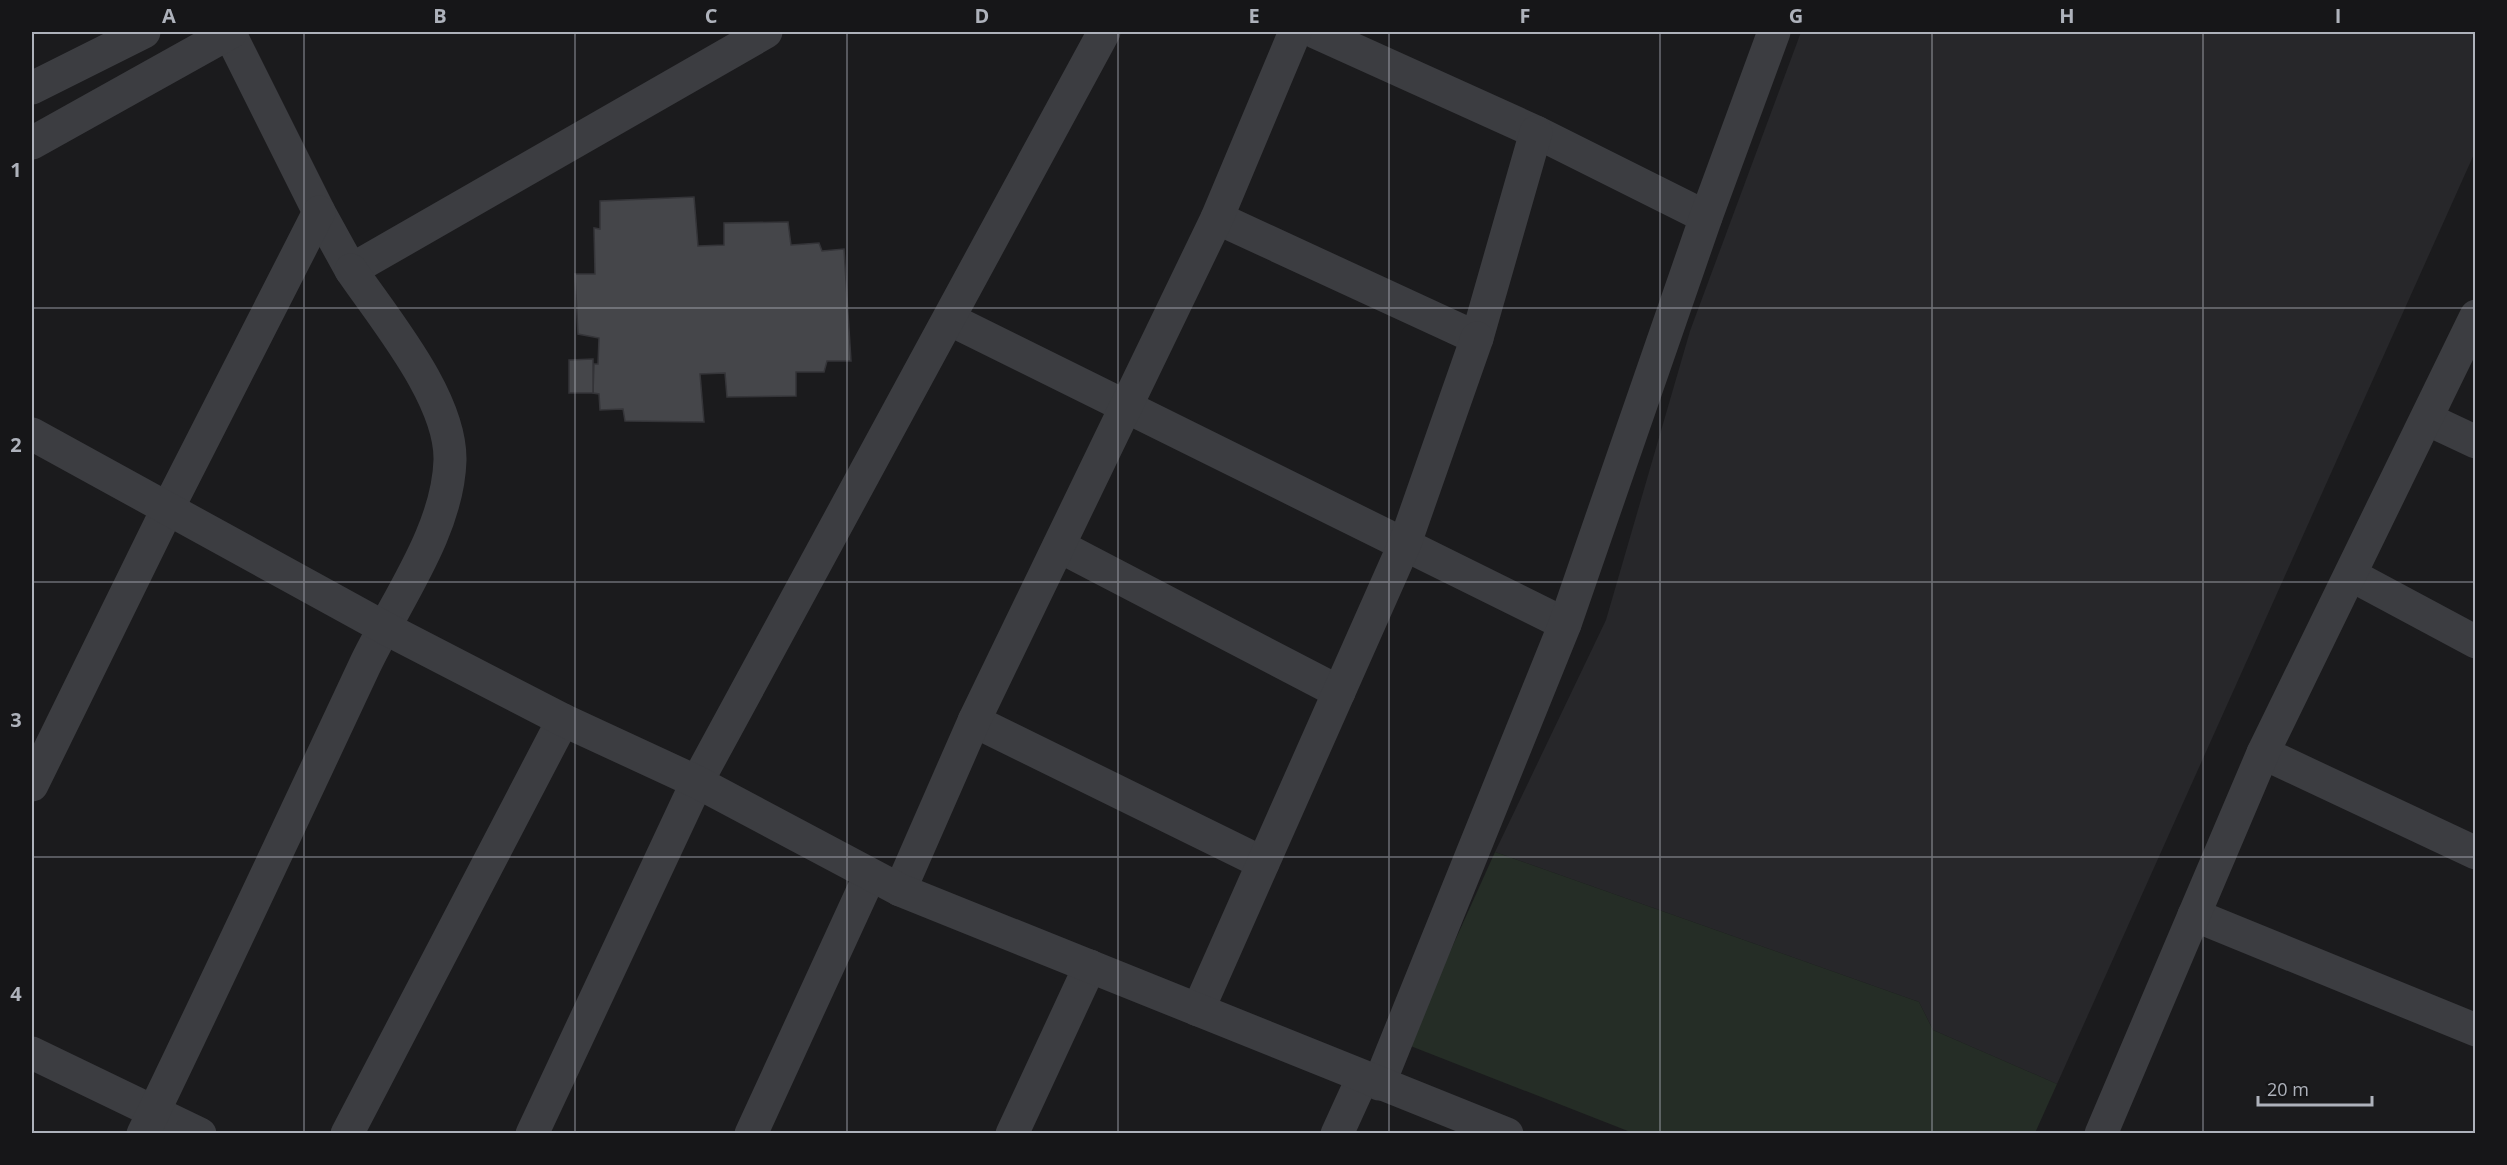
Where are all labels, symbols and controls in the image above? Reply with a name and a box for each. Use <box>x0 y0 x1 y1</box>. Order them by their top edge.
text: A <box>162 2 176 29</box>
text: B <box>433 2 447 29</box>
text: C <box>705 2 718 29</box>
text: D <box>975 2 989 29</box>
text: E <box>1248 2 1260 29</box>
text: F <box>1520 2 1530 29</box>
text: G <box>1789 2 1803 29</box>
text: H <box>2059 2 2075 29</box>
text: I <box>2335 2 2341 29</box>
text: 1 <box>10 156 22 183</box>
text: 2 <box>10 431 22 458</box>
text: 3 <box>10 706 22 733</box>
text: 4 <box>10 980 22 1007</box>
scale bar <box>2258 1069 2372 1107</box>
text: 20 m <box>2267 1077 2309 1101</box>

